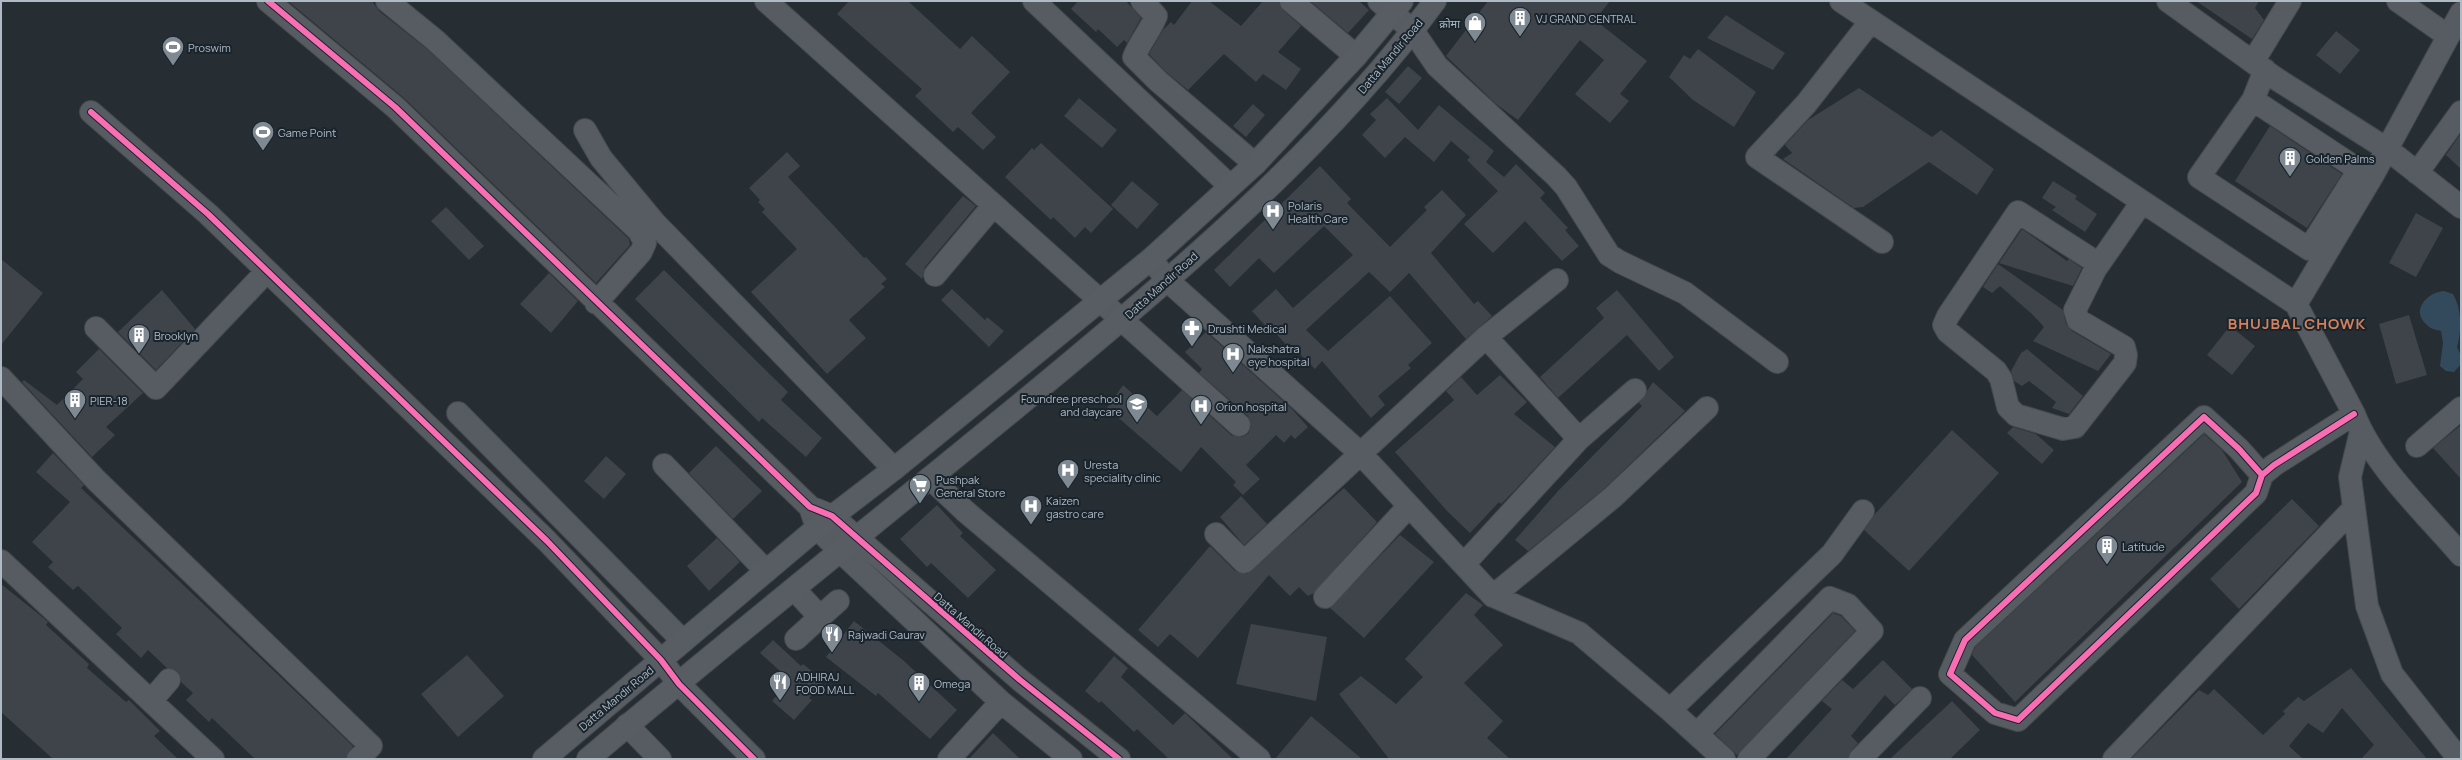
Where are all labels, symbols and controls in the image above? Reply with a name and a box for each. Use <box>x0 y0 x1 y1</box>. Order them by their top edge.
building icon: VJ GRAND CENTRAL <box>1507 5 1533 38</box>
shop icon: क्रोमा <box>1462 10 1488 43</box>
place label: VJ GRAND CENTRAL <box>1536 11 1637 26</box>
street label: Datta Mandir Road <box>1354 16 1426 96</box>
place label: क्रोमा <box>1439 16 1460 31</box>
sports icon: Proswim <box>160 34 186 67</box>
place label: Proswim <box>188 40 231 55</box>
sports icon: Game Point <box>250 119 276 152</box>
place label: Game Point <box>278 125 336 140</box>
building icon: Golden Palms <box>2277 145 2303 178</box>
place label: Golden Palms <box>2306 151 2375 166</box>
hospital icon: Polaris Health Care <box>1260 198 1286 231</box>
place label: Polaris Health Care <box>1288 198 1349 226</box>
street label: Datta Mandir Road <box>1121 248 1201 322</box>
district label: BHUJBAL CHOWK <box>2228 313 2366 334</box>
pharmacy icon: Drushti Medical <box>1179 315 1205 348</box>
place label: Drushti Medical <box>1208 321 1287 336</box>
building icon: Brooklyn <box>126 322 152 355</box>
place label: Brooklyn <box>154 328 198 343</box>
hospital icon: Nakshatra eye hospital <box>1220 341 1246 374</box>
place label: Nakshatra eye hospital <box>1248 341 1309 369</box>
building icon: PIER-18 <box>62 387 88 420</box>
place label: Foundree preschool and daycare <box>1021 391 1123 419</box>
school or university icon: Foundree preschool and daycare <box>1124 391 1150 424</box>
place label: PIER-18 <box>90 393 128 408</box>
hospital icon: Orion hospital <box>1188 393 1214 426</box>
place label: Orion hospital <box>1216 399 1287 414</box>
hospital icon: Uresta speciality clinic <box>1055 457 1081 490</box>
place label: Uresta speciality clinic <box>1084 457 1161 485</box>
supermarket icon: Pushpak General Store <box>907 472 933 505</box>
place label: Pushpak General Store <box>936 472 1006 500</box>
hospital icon: Kaizen gastro care <box>1018 493 1044 526</box>
place label: Kaizen gastro care <box>1046 493 1104 521</box>
building icon: Latitude <box>2094 533 2120 566</box>
place label: Latitude <box>2122 539 2165 554</box>
street label: Datta Mandir Road <box>931 589 1011 661</box>
restaurant icon: Rajwadi Gaurav <box>819 621 845 654</box>
place label: Rajwadi Gaurav <box>848 627 925 642</box>
street label: Datta Mandir Road <box>576 662 656 734</box>
restaurant icon: ADHIRAJ FOOD MALL <box>767 669 793 702</box>
place label: ADHIRAJ FOOD MALL <box>796 669 855 697</box>
building icon: Omega <box>906 670 932 703</box>
place label: Omega <box>934 676 970 691</box>

